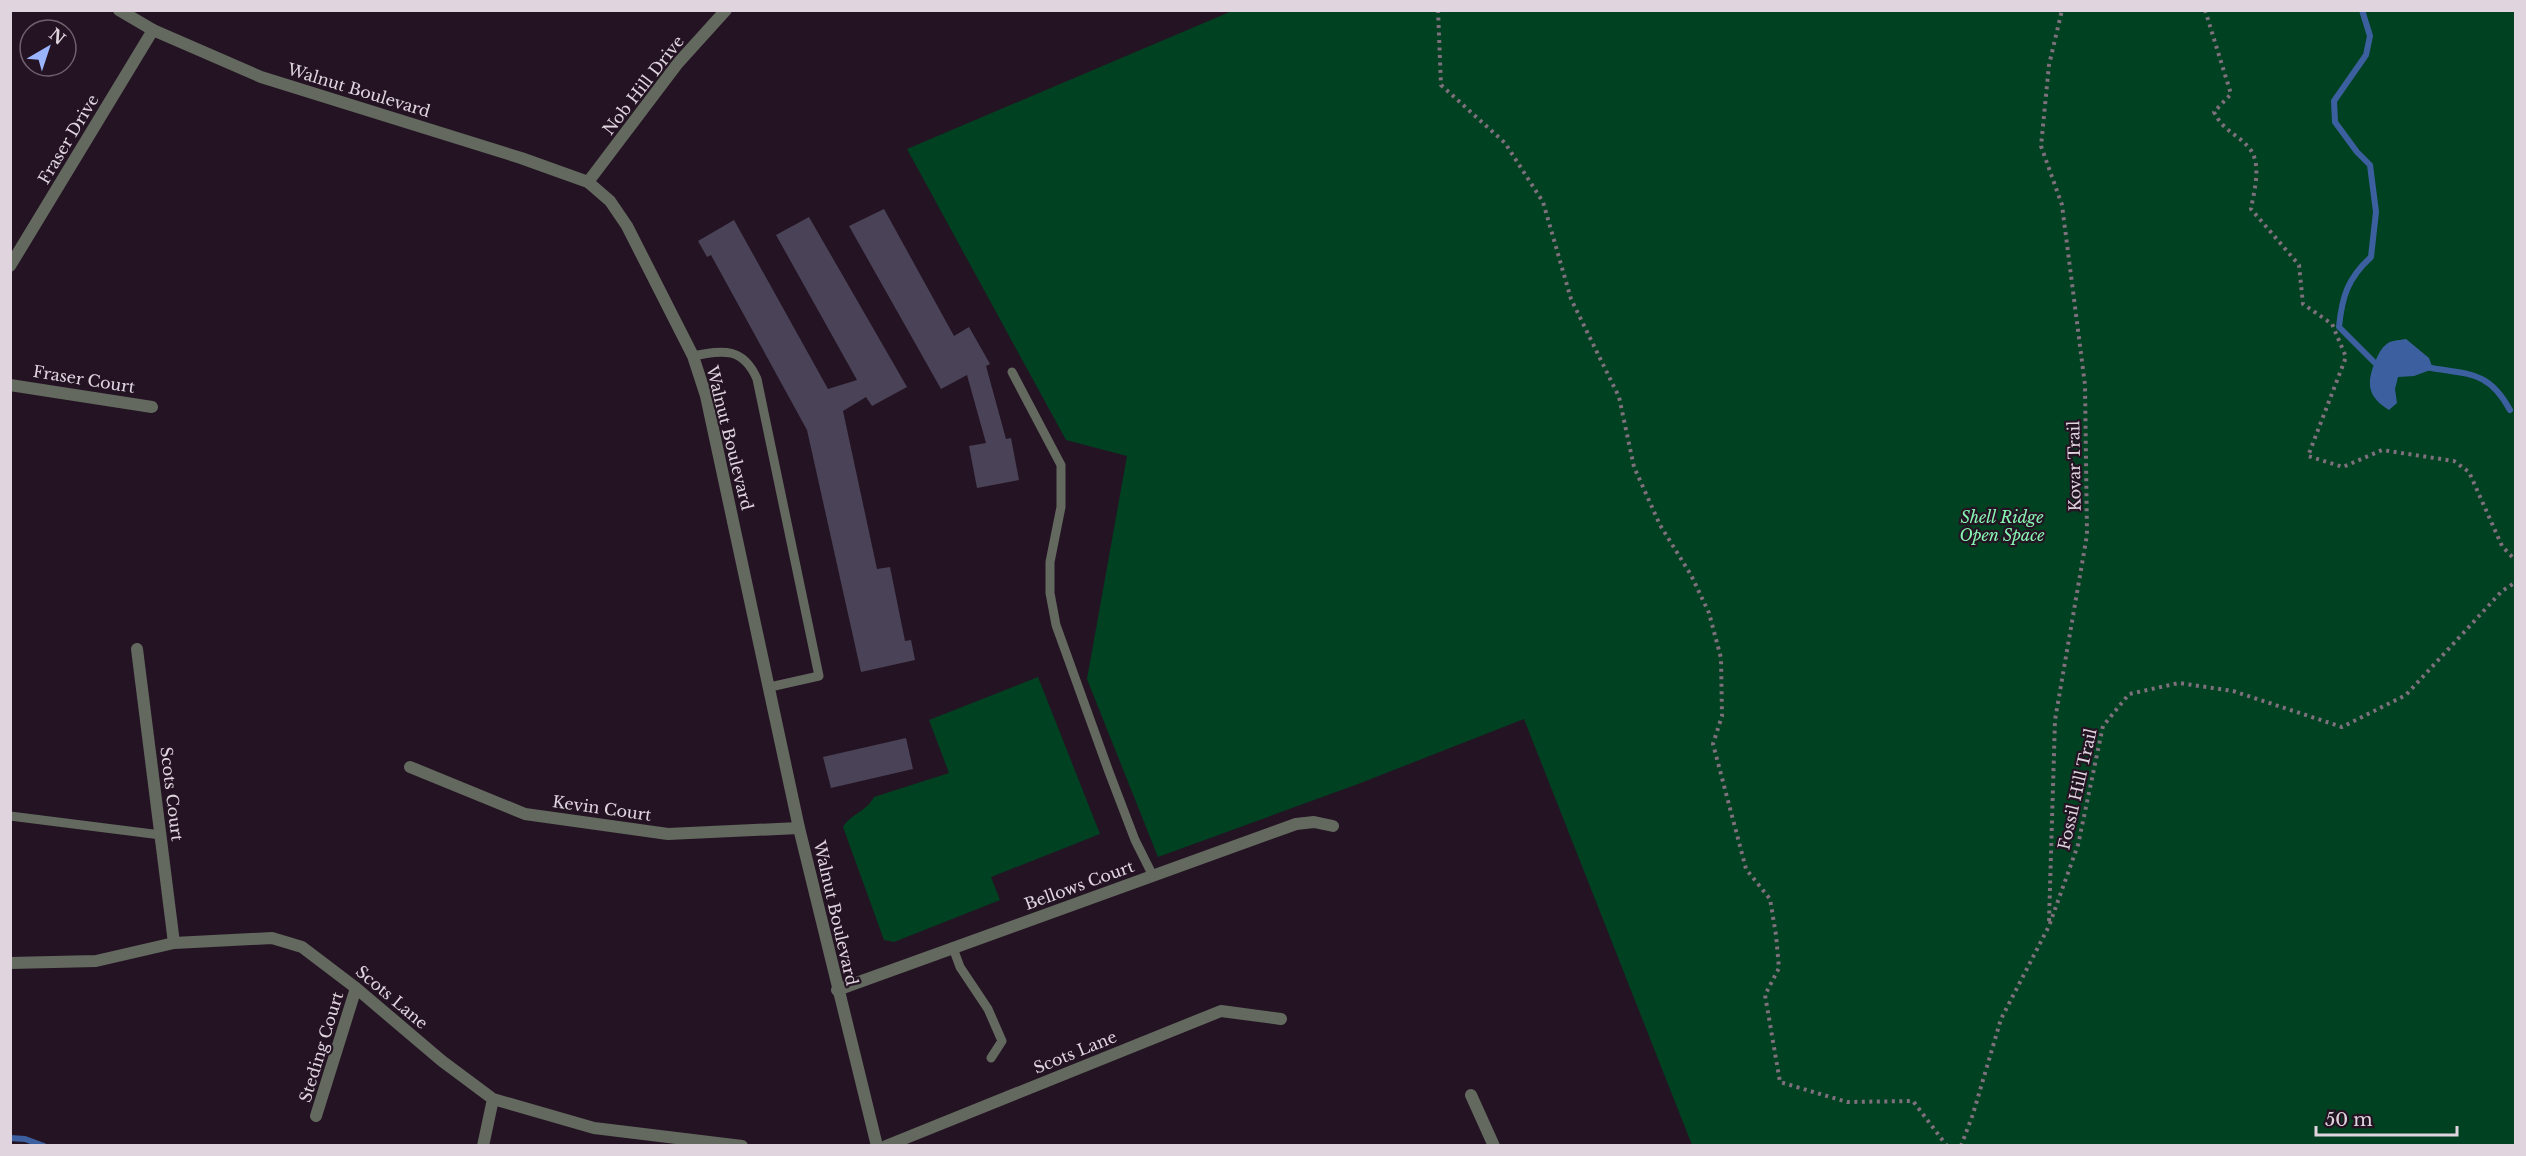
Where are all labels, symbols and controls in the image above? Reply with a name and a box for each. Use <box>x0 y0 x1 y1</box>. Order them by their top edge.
north arrow <box>18 18 78 78</box>
text: N <box>45 24 70 49</box>
street label: Nob Hill Drive <box>598 31 688 139</box>
street label: Walnut Boulevard <box>284 58 433 121</box>
street label: Fraser Drive <box>33 91 103 187</box>
street label: Fraser Court <box>32 361 136 397</box>
street label: Walnut Boulevard <box>702 363 758 513</box>
street label: Kovar Trail <box>2063 420 2085 512</box>
park label: Shell Ridge Open Space <box>1959 507 2045 545</box>
street label: Fossil Hill Trail <box>2053 726 2101 852</box>
street label: Scots Court <box>156 746 188 842</box>
street label: Kevin Court <box>551 791 653 825</box>
street label: Walnut Boulevard <box>809 838 862 988</box>
street label: Bellows Court <box>1022 856 1136 914</box>
street label: Scots Lane <box>352 961 432 1033</box>
street label: Steding Court <box>295 989 347 1105</box>
street label: Scots Lane <box>1030 1026 1120 1078</box>
scale bar <box>2316 1099 2457 1137</box>
text: 50 m <box>2325 1109 2373 1131</box>

